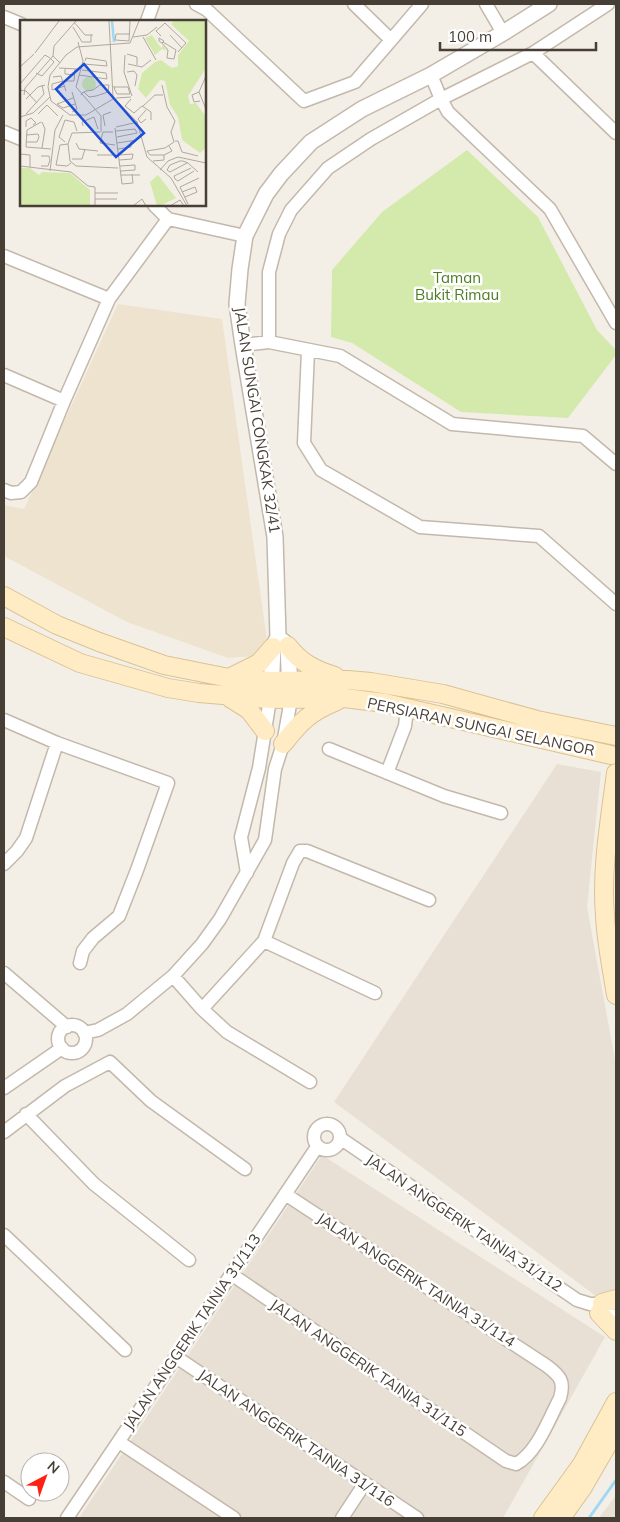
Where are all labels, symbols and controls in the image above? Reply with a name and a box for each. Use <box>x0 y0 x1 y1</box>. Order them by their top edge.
inset map <box>20 20 206 206</box>
scale bar <box>440 20 596 52</box>
text: 100 m <box>448 27 492 46</box>
park label: Taman Bukit Rimau <box>415 268 499 304</box>
street label: JALAN SUNGAI CONGKAK 32/41 <box>230 305 285 534</box>
street label: PERSIARAN SUNGAI SELANGOR <box>366 693 597 760</box>
street label: JALAN ANGGERIK TAINIA 31/112 <box>362 1150 566 1296</box>
street label: JALAN ANGGERIK TAINIA 31/114 <box>313 1208 519 1351</box>
street label: JALAN ANGGERIK TAINIA 31/113 <box>119 1230 265 1434</box>
street label: JALAN ANGGERIK TAINIA 31/115 <box>266 1295 470 1441</box>
street label: JALAN ANGGERIK TAINIA 31/116 <box>194 1365 398 1511</box>
north arrow <box>20 1452 70 1502</box>
text: N <box>44 1457 63 1477</box>

